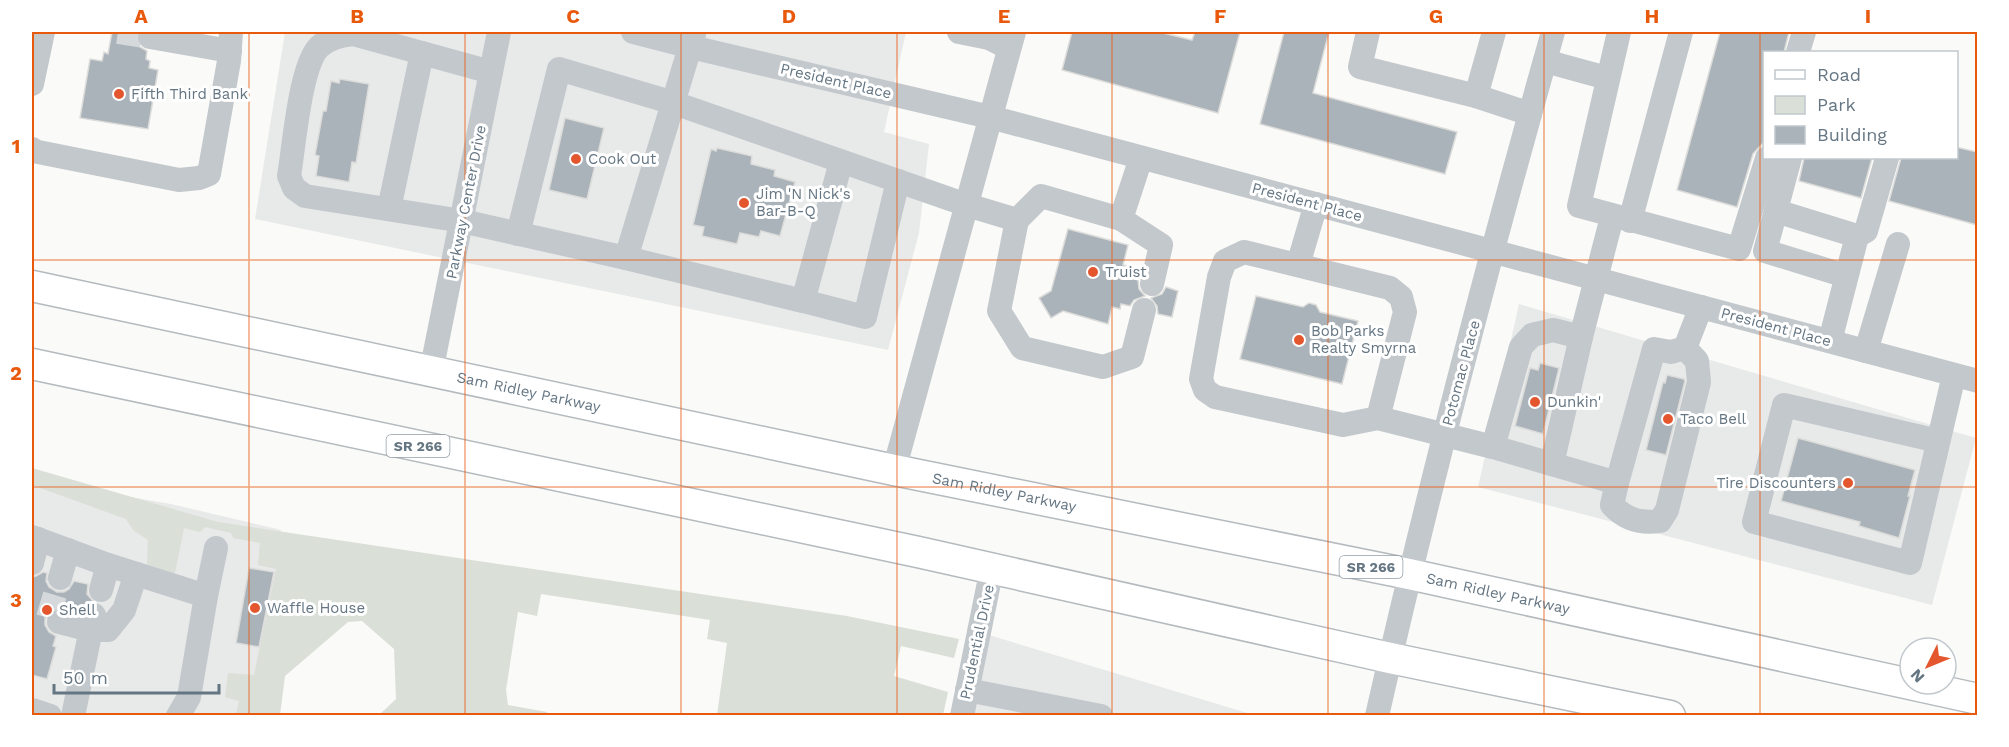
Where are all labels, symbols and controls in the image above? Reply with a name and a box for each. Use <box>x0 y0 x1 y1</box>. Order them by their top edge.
text: A <box>134 4 148 28</box>
text: B <box>350 4 364 28</box>
text: C <box>566 4 580 28</box>
text: D <box>782 4 796 28</box>
text: E <box>998 4 1010 28</box>
text: F <box>1214 4 1226 28</box>
text: G <box>1429 4 1443 28</box>
text: H <box>1645 4 1659 28</box>
text: I <box>1865 4 1871 28</box>
legend <box>1763 51 1958 159</box>
street label: President Place <box>779 59 893 103</box>
text: Road <box>1817 64 1861 85</box>
place label: Fifth Third Bank <box>131 85 249 103</box>
marker: Fifth Third Bank <box>112 87 126 101</box>
text: Park <box>1817 94 1856 115</box>
street label: Parkway Center Drive <box>442 124 490 280</box>
text: Building <box>1817 124 1887 145</box>
text: 1 <box>12 134 20 158</box>
place label: Cook Out <box>588 150 657 168</box>
marker: Cook Out <box>569 152 583 166</box>
street label: President Place <box>1250 179 1364 225</box>
place label: Jim 'N Nick's Bar-B-Q <box>756 185 851 220</box>
marker: Jim 'N Nick's Bar-B-Q <box>737 196 751 210</box>
place label: Truist <box>1105 263 1147 281</box>
marker: Truist <box>1086 265 1100 279</box>
street label: President Place <box>1719 304 1833 350</box>
street label: Potomac Place <box>1438 318 1484 428</box>
place label: Bob Parks Realty Smyrna <box>1311 322 1417 357</box>
marker: Bob Parks Realty Smyrna <box>1292 333 1306 347</box>
text: 2 <box>10 361 22 385</box>
street label: Sam Ridley Parkway <box>455 368 603 416</box>
place label: Dunkin' <box>1547 393 1601 411</box>
marker: Dunkin' <box>1528 395 1542 409</box>
place label: Taco Bell <box>1680 410 1747 428</box>
marker: Taco Bell <box>1661 412 1675 426</box>
road number: SR 266 <box>386 435 450 457</box>
street label: Sam Ridley Parkway <box>931 469 1078 516</box>
place label: Tire Discounters <box>1716 474 1836 492</box>
marker: Tire Discounters <box>1841 476 1855 490</box>
road number: SR 266 <box>1340 556 1402 578</box>
street label: Sam Ridley Parkway <box>1425 569 1572 618</box>
street label: Prudential Drive <box>956 583 998 701</box>
text: 3 <box>10 588 22 612</box>
place label: Waffle House <box>267 599 365 617</box>
place label: Shell <box>59 601 96 619</box>
marker: Waffle House <box>248 601 262 615</box>
marker: Shell <box>40 603 54 617</box>
north arrow <box>1898 636 1958 696</box>
scale bar <box>54 657 219 695</box>
text: N <box>1906 665 1928 687</box>
text: 50 m <box>63 667 108 688</box>

